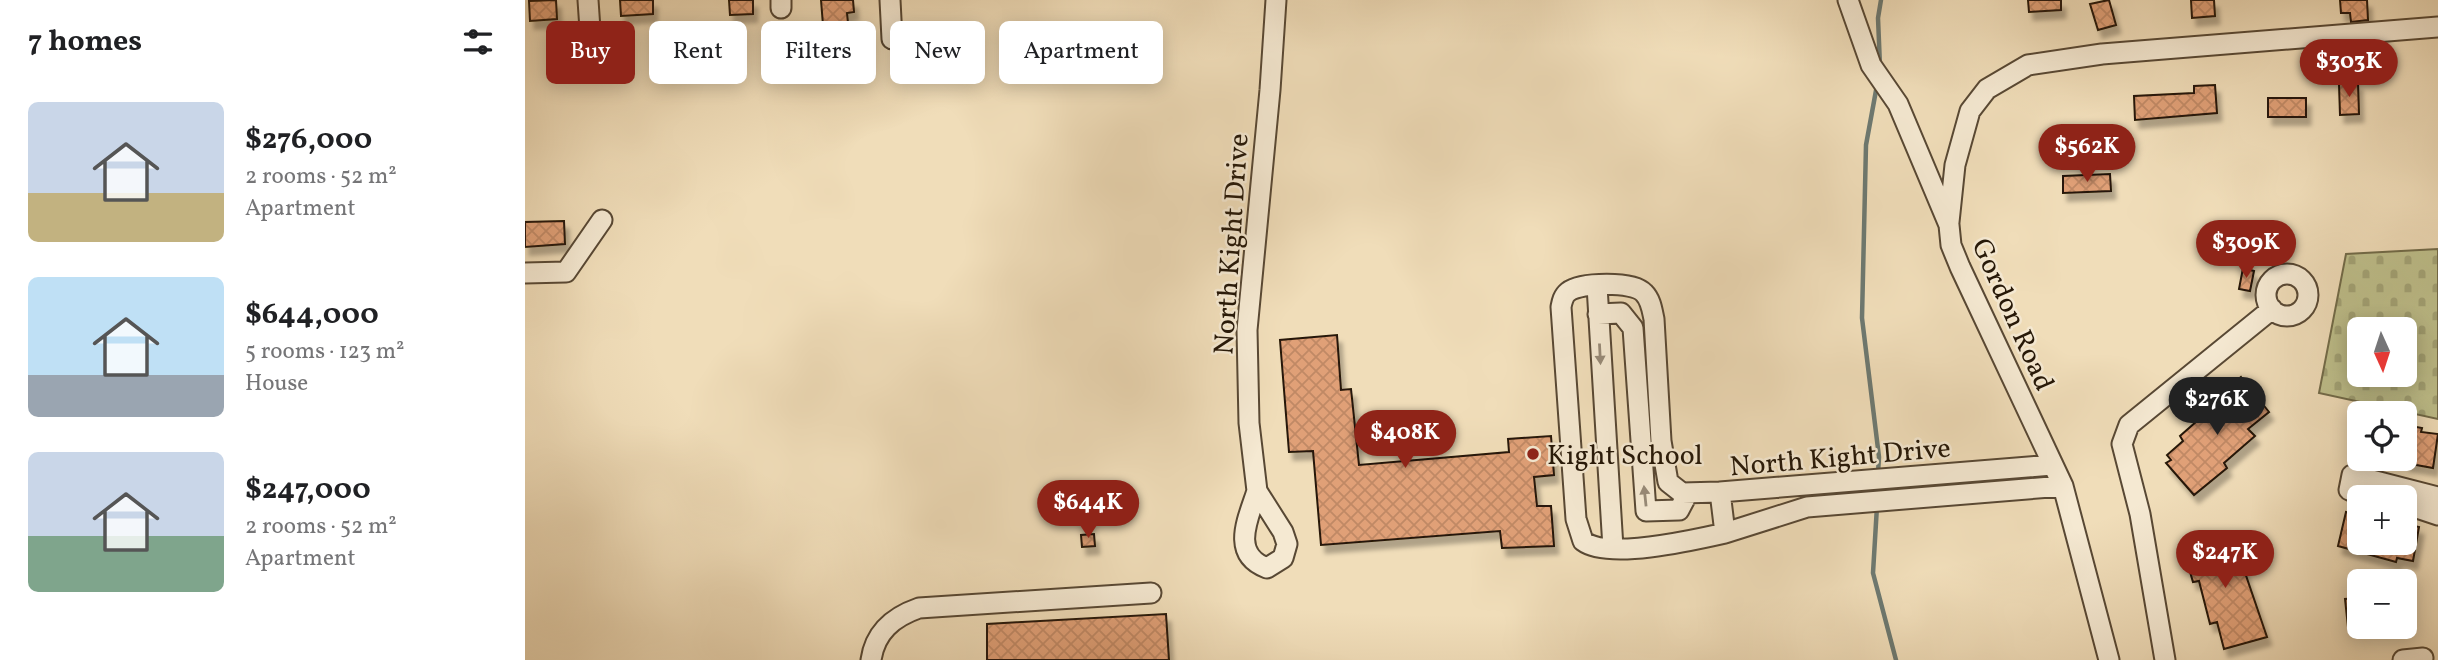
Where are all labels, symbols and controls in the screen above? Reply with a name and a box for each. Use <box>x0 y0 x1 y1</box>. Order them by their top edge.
text: 7 homes <box>28 21 142 63</box>
chip: Buy <box>546 21 635 84</box>
chip: Rent <box>649 21 747 84</box>
chip: Filters <box>761 21 876 84</box>
chip: New <box>890 21 985 84</box>
chip: Apartment <box>999 21 1163 84</box>
icon: filters <box>459 23 497 61</box>
pin: $303K <box>2300 40 2398 99</box>
text: $303K <box>2316 46 2382 78</box>
text: $276,000 <box>245 119 372 161</box>
pin: $562K <box>2038 124 2136 184</box>
icon: home <box>84 130 168 214</box>
text: $562K <box>2054 131 2120 163</box>
street label: North Kight Drive <box>1205 132 1260 356</box>
text: 2 rooms · 52 m² <box>245 161 397 193</box>
text: Apartment <box>245 193 356 225</box>
pin: $309K <box>2197 220 2295 280</box>
text: $309K <box>2212 227 2280 259</box>
street label: Gordon Road <box>1961 232 2063 398</box>
text: $644,000 <box>245 294 379 336</box>
icon: home <box>84 305 168 389</box>
north arrow <box>2347 317 2417 387</box>
map controls <box>2347 317 2417 639</box>
text: 5 rooms · 123 m² <box>245 336 405 368</box>
one-way arrow <box>1595 343 1606 365</box>
text: House <box>245 368 308 400</box>
pin: $276K <box>2168 378 2266 437</box>
text: $276K <box>2185 384 2249 416</box>
button: locate <box>2347 401 2417 471</box>
pin: $408K <box>1356 410 1454 470</box>
text: $408K <box>1370 417 1440 449</box>
street label: North Kight Drive <box>1728 429 1952 488</box>
place label: Kight School <box>1547 437 1703 476</box>
marker: Kight School <box>1525 446 1541 462</box>
text: $247,000 <box>245 469 371 511</box>
icon: home <box>84 480 168 564</box>
pin: $644K <box>1039 480 1137 540</box>
one-way arrow <box>1639 484 1650 506</box>
button: + <box>2347 485 2417 555</box>
text: $644K <box>1053 487 1123 519</box>
text: 2 rooms · 52 m² <box>245 511 397 543</box>
pin: $247K <box>2176 530 2274 590</box>
text: $247K <box>2192 537 2258 569</box>
text: Apartment <box>245 543 356 575</box>
button: − <box>2347 569 2417 639</box>

